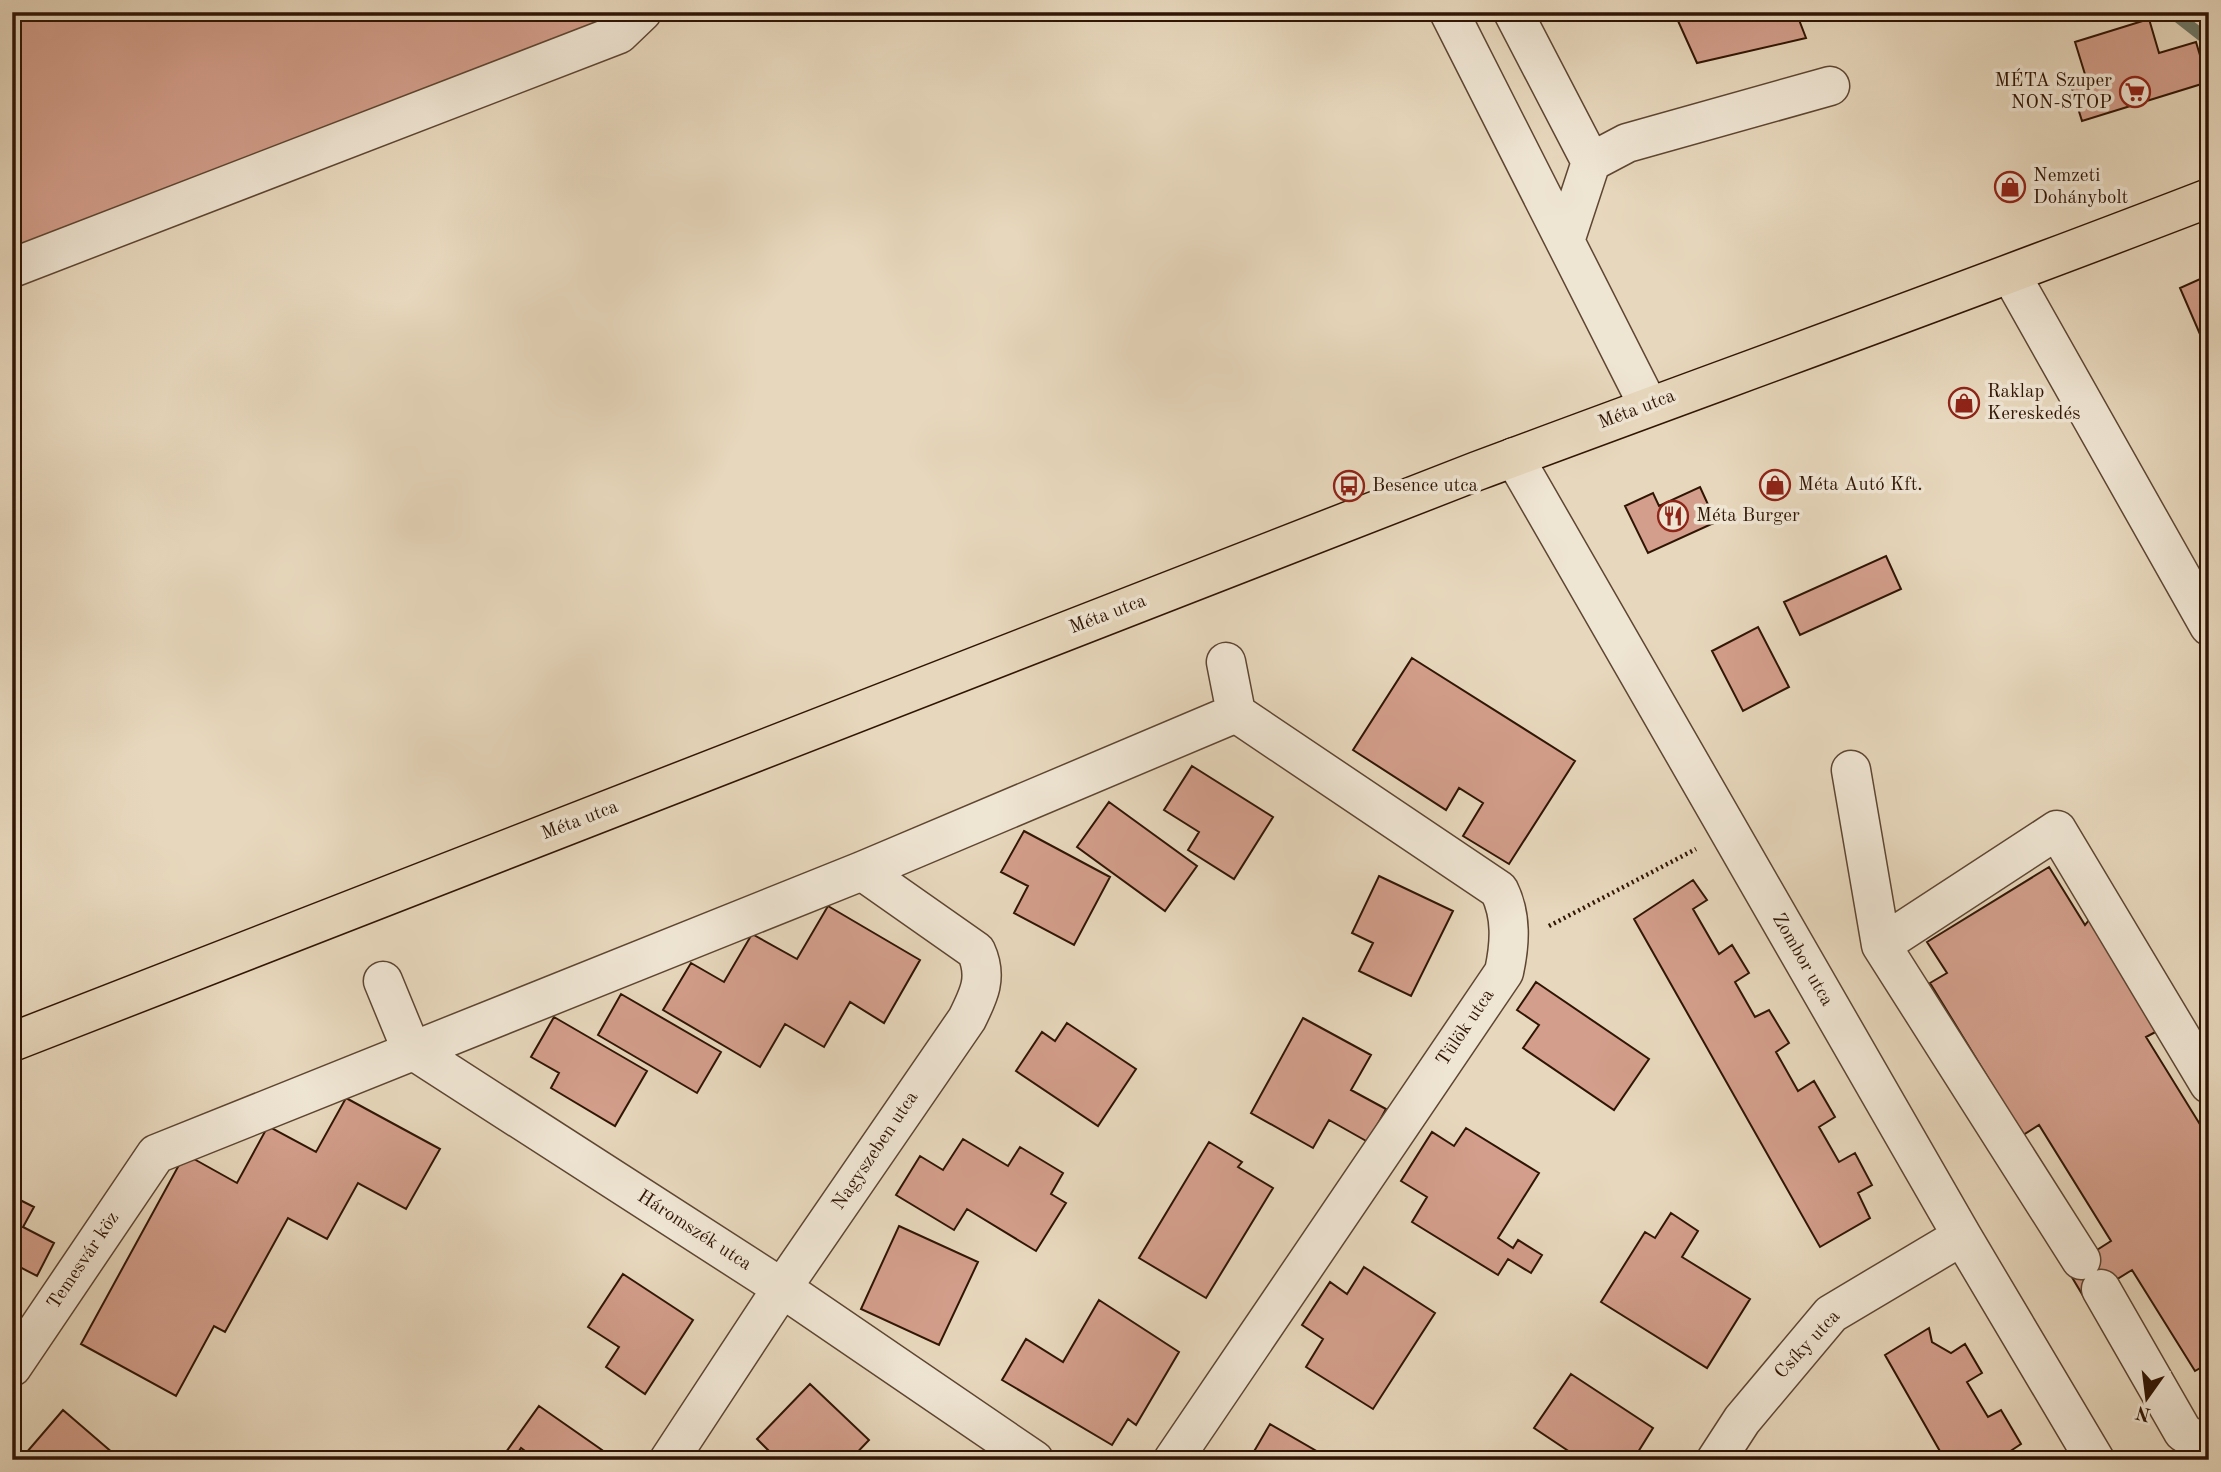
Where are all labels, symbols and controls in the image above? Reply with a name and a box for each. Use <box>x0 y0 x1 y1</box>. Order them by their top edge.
place label: MÉTA Szuper NON-STOP <box>1994 68 2112 113</box>
supermarket icon: MÉTA Szuper NON-STOP <box>2118 75 2152 109</box>
place label: Nemzeti Dohánybolt <box>2033 167 2128 208</box>
shop icon: Nemzeti Dohánybolt <box>1993 170 2027 204</box>
place label: Raklap Kereskedés <box>1987 383 2080 424</box>
street label: Méta utca <box>1596 386 1679 433</box>
shop icon: Raklap Kereskedés <box>1947 386 1981 420</box>
shop icon: Méta Autó Kft. <box>1758 468 1792 502</box>
bus stop icon: Besence utca <box>1332 469 1366 503</box>
place label: Méta Autó Kft. <box>1798 476 1923 495</box>
place label: Besence utca <box>1372 477 1479 496</box>
restaurant icon: Méta Burger <box>1656 499 1690 533</box>
place label: Méta Burger <box>1696 507 1800 526</box>
street label: Méta utca <box>1067 591 1150 638</box>
street label: Méta utca <box>539 797 622 844</box>
street label: Zombor utca <box>1768 910 1836 1010</box>
street label: Tülök utca <box>1434 986 1499 1070</box>
street label: Nagyszeben utca <box>829 1088 923 1214</box>
street label: Háromszék utca <box>634 1187 755 1275</box>
street label: Temesvár köz <box>45 1209 123 1313</box>
street label: Csíky utca <box>1772 1307 1845 1383</box>
north arrow <box>2112 1364 2182 1434</box>
text: N <box>2134 1401 2153 1423</box>

